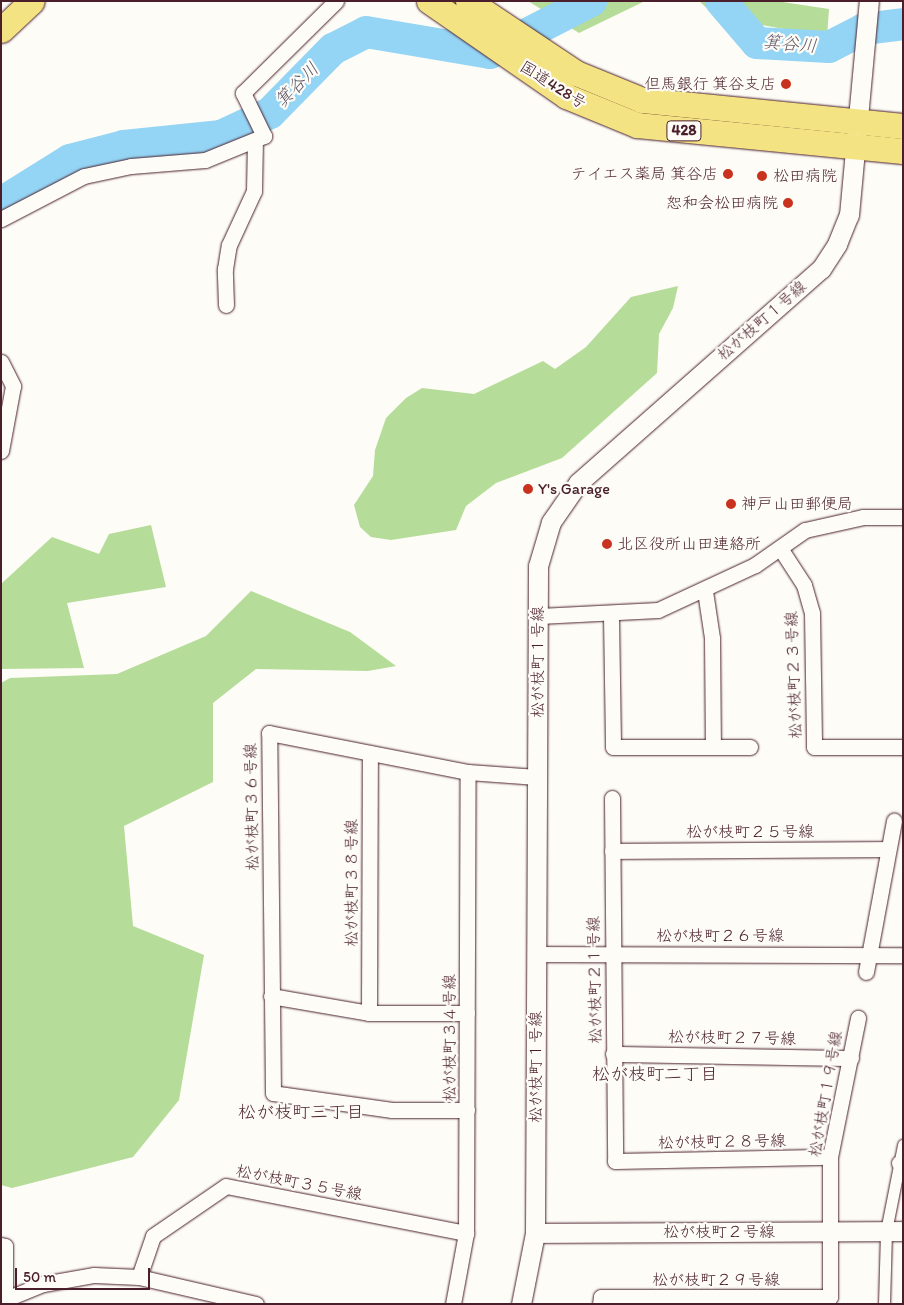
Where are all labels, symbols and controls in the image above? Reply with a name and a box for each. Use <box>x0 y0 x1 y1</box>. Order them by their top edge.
water label: 箕谷川 <box>762 31 818 57</box>
street label: 国道428号 <box>516 57 590 113</box>
water label: 箕谷川 <box>270 58 324 112</box>
place label: 但馬銀行 箕谷支店 <box>644 74 776 94</box>
marker: 但馬銀行 箕谷支店 <box>780 78 792 90</box>
road number: 428 <box>665 118 703 144</box>
place label: テイエス薬局 箕谷店 <box>570 164 718 184</box>
place label: 松田病院 <box>773 166 837 186</box>
marker: テイエス薬局 箕谷店 <box>722 168 734 180</box>
marker: 松田病院 <box>755 169 769 183</box>
place label: 恕和会松田病院 <box>666 193 778 213</box>
marker: 恕和会松田病院 <box>782 197 794 209</box>
street label: 松が枝町１号線 <box>713 277 811 365</box>
place label: Y's Garage <box>538 479 610 499</box>
marker: Y's Garage <box>522 483 534 495</box>
place label: 神戸山田郵便局 <box>741 494 853 514</box>
marker: 神戸山田郵便局 <box>725 498 737 510</box>
place label: 北区役所山田連絡所 <box>617 534 761 554</box>
marker: 北区役所山田連絡所 <box>601 538 613 550</box>
street label: 松が枝町１号線 <box>528 606 548 718</box>
street label: 松が枝町２３号線 <box>782 611 806 739</box>
street label: 松が枝町３６号線 <box>241 743 263 871</box>
street label: 松が枝町３８号線 <box>342 819 362 947</box>
street label: 松が枝町２５号線 <box>686 822 814 842</box>
street label: 松が枝町２１号線 <box>584 916 606 1044</box>
street label: 松が枝町２６号線 <box>656 926 784 946</box>
street label: 松が枝町３４号線 <box>440 974 460 1102</box>
street label: 松が枝町１号線 <box>526 1011 546 1123</box>
street label: 松が枝町２７号線 <box>668 1027 796 1049</box>
street label: 松が枝町１９号線 <box>805 1029 847 1159</box>
district label: 松が枝町二丁目 <box>592 1063 718 1085</box>
district label: 松が枝町三丁目 <box>238 1101 364 1123</box>
street label: 松が枝町２８号線 <box>658 1131 786 1153</box>
street label: 松が枝町３５号線 <box>234 1161 364 1205</box>
street label: 松が枝町２号線 <box>663 1222 775 1242</box>
scale bar <box>18 1258 152 1290</box>
text: 50 m <box>23 1268 56 1286</box>
street label: 松が枝町２９号線 <box>652 1270 780 1290</box>

